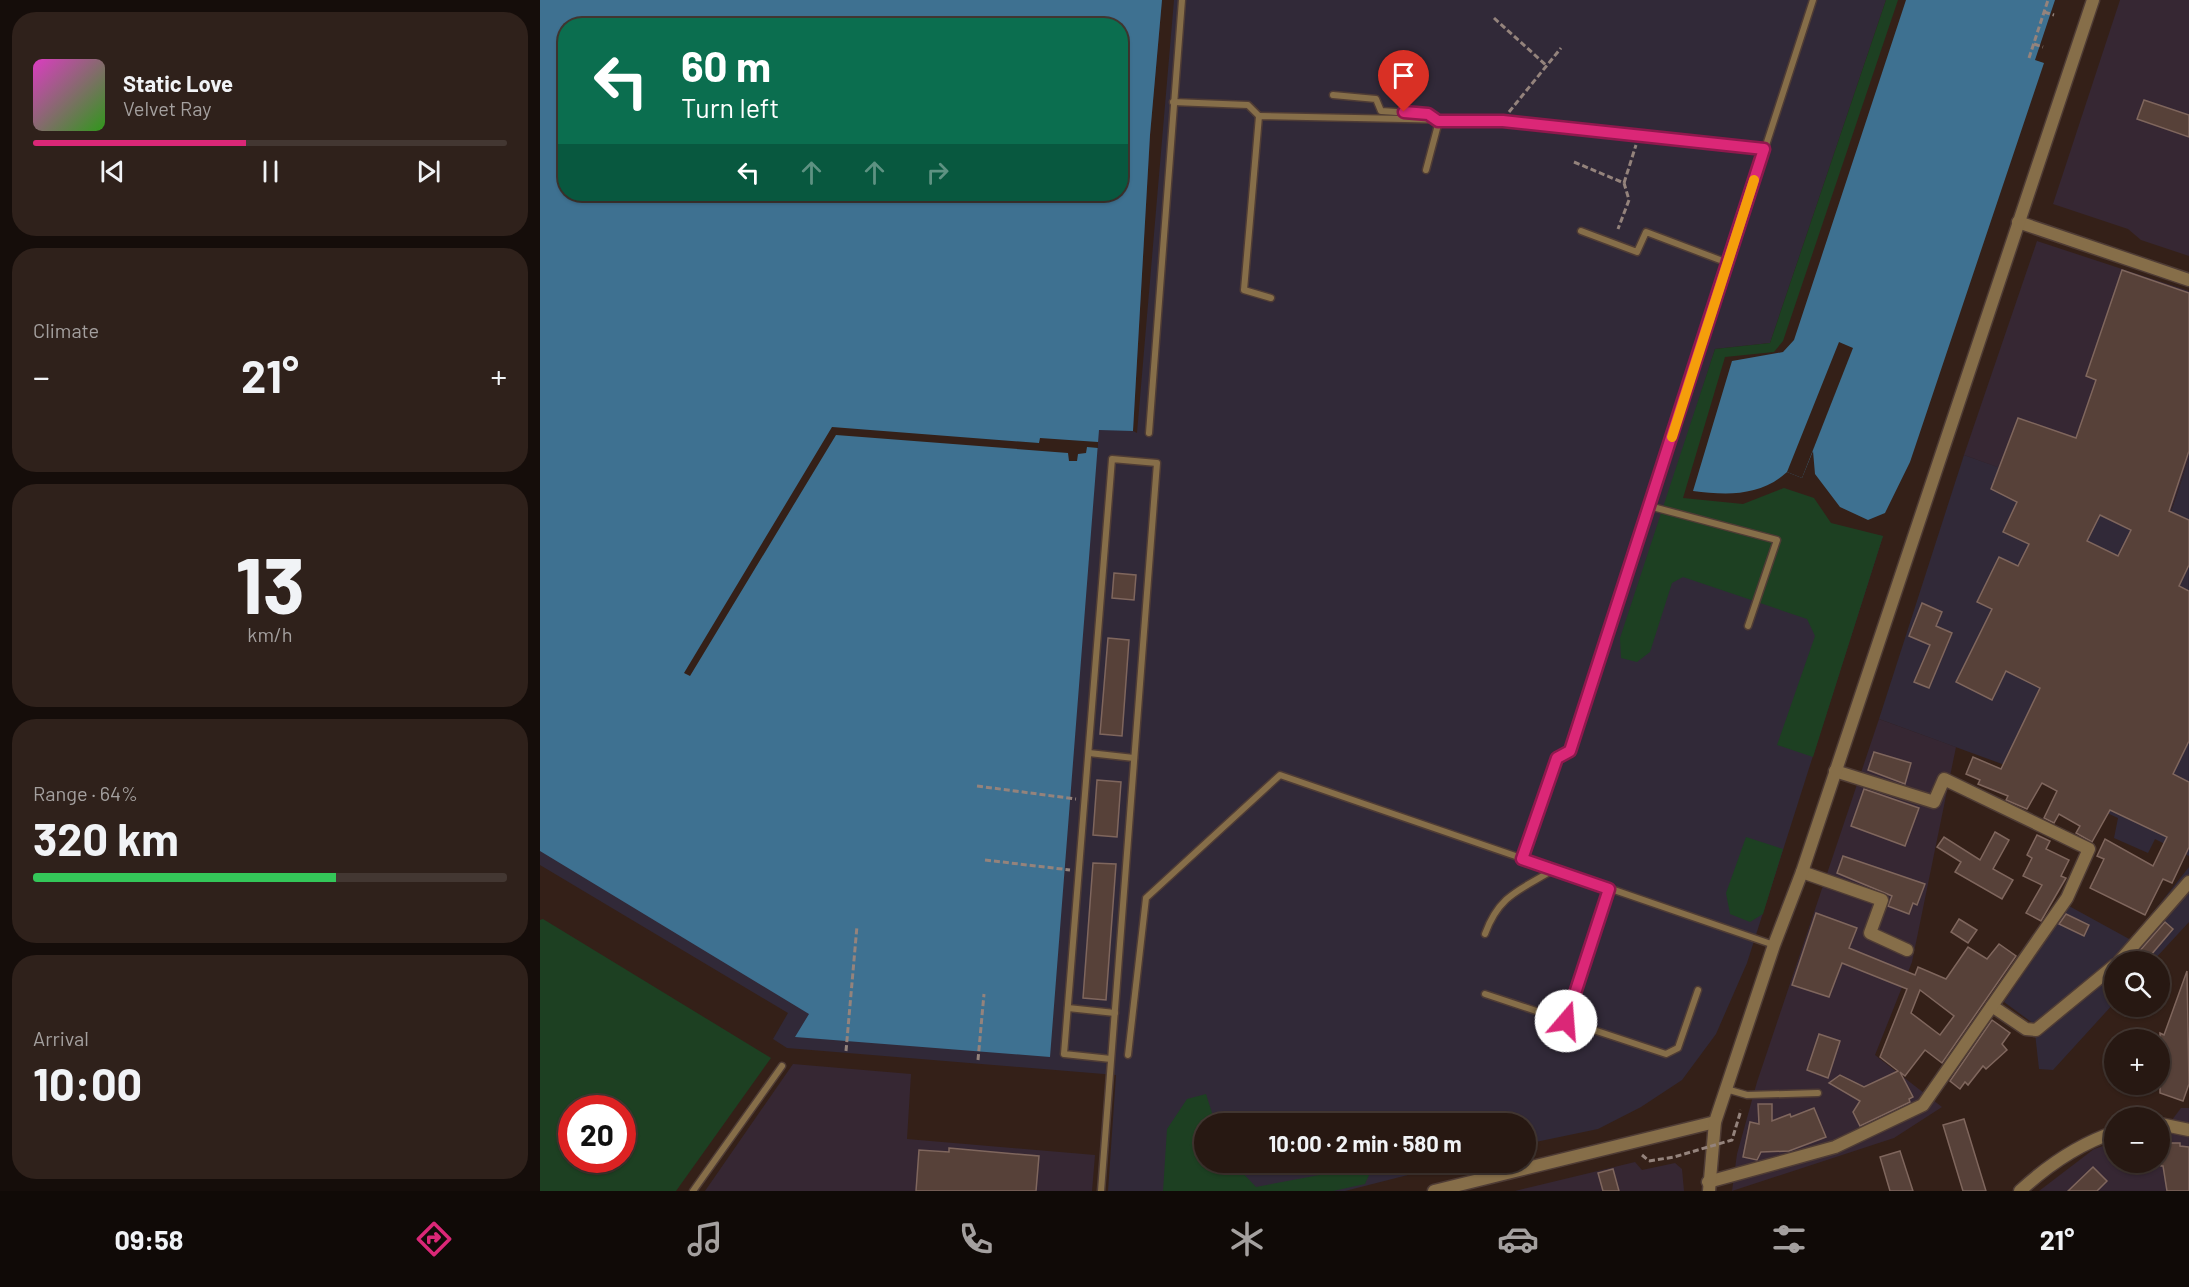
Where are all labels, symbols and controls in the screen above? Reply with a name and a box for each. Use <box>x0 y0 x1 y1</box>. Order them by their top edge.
text: 60 m <box>681 40 771 90</box>
icon: left <box>582 42 660 120</box>
pin <box>1378 50 1429 112</box>
icon: arrive <box>1387 59 1420 92</box>
text: Static Love <box>123 70 233 96</box>
text: Turn left <box>681 91 779 123</box>
text: Velvet Ray <box>123 96 212 120</box>
icon: previous <box>96 155 129 188</box>
icon: pause <box>254 155 287 188</box>
icon: next <box>412 155 445 188</box>
icon: left <box>732 156 765 189</box>
icon: ahead <box>795 156 828 189</box>
icon: ahead <box>858 156 891 189</box>
icon: right <box>921 156 954 189</box>
text: Climate <box>33 318 99 342</box>
text: 21° <box>241 348 299 402</box>
text: − <box>33 356 50 396</box>
text: + <box>491 356 507 396</box>
text: 13 <box>235 536 305 630</box>
text: km/h <box>247 622 293 646</box>
text: Range · 64% <box>33 781 138 805</box>
text: 320 km <box>33 811 179 865</box>
map controls <box>2104 951 2170 1173</box>
button: search <box>2104 951 2170 1017</box>
position arrow <box>1534 989 1598 1053</box>
text: Arrival <box>33 1026 89 1050</box>
button: + <box>2104 1029 2170 1095</box>
text: 10:00 <box>33 1056 142 1110</box>
speed limit sign: 20 <box>558 1095 636 1173</box>
button: − <box>2104 1107 2170 1173</box>
text: 10:00 · 2 min · 580 m <box>1268 1130 1462 1156</box>
icon: directions <box>413 1218 455 1260</box>
icon: music <box>684 1218 726 1260</box>
icon: phone <box>955 1218 997 1260</box>
icon: climate <box>1226 1218 1268 1260</box>
icon: car <box>1497 1218 1539 1260</box>
icon: filters <box>1768 1218 1810 1260</box>
text: 09:58 <box>115 1223 183 1255</box>
text: 21° <box>2040 1223 2074 1255</box>

